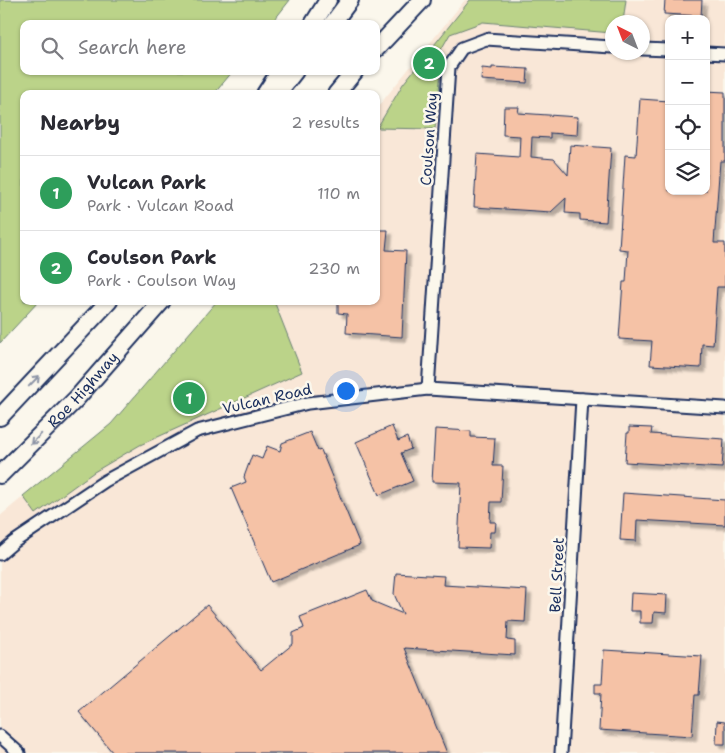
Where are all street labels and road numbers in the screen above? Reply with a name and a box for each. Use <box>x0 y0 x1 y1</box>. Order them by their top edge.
street label: Coulson Way <box>416 92 442 186</box>
street label: Roe Highway <box>43 348 123 432</box>
street label: Vulcan Road <box>220 379 314 419</box>
street label: Bell Street <box>545 537 569 613</box>

